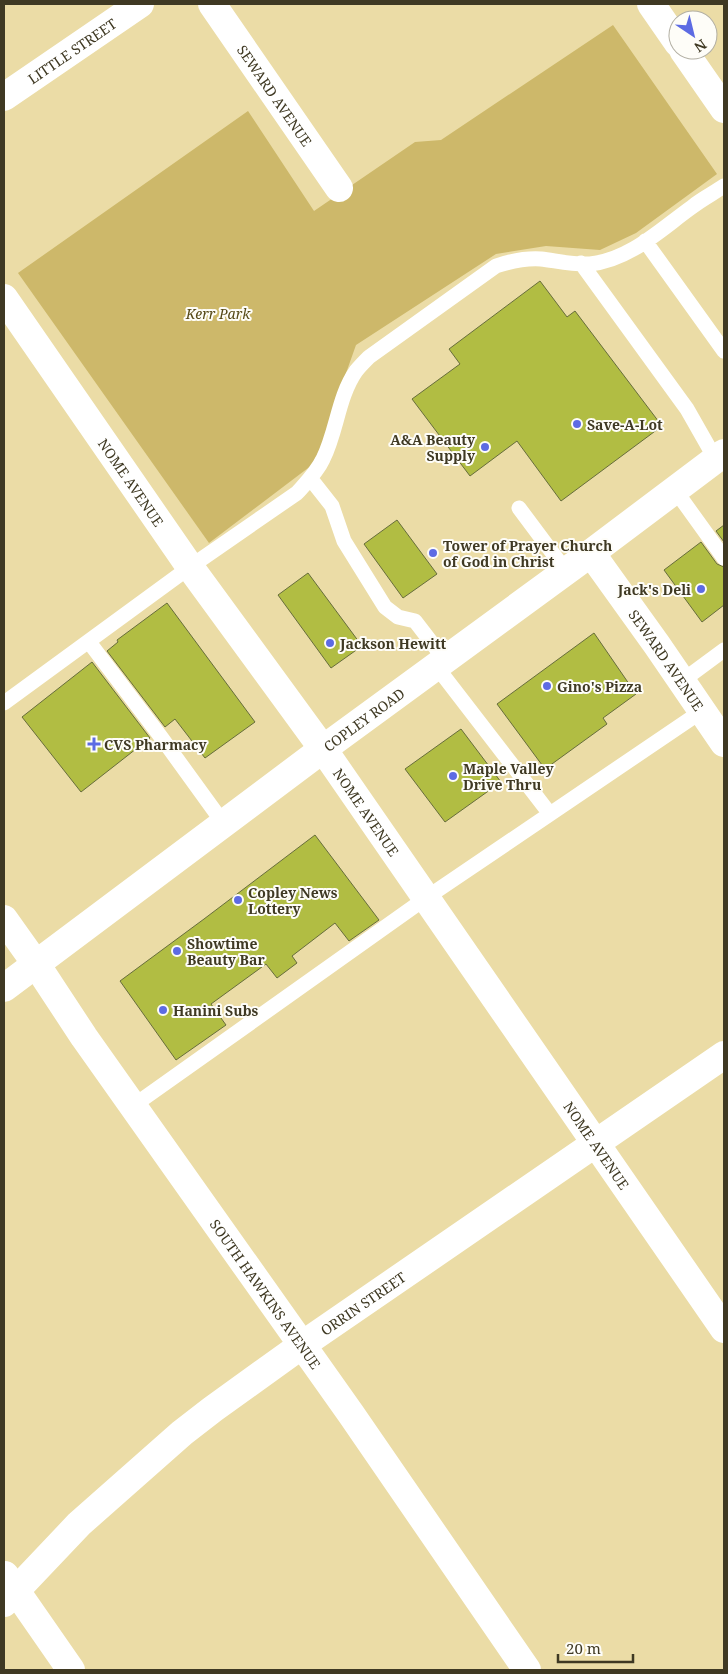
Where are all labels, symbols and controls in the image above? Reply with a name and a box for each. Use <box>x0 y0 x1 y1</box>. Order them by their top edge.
north arrow <box>668 10 718 60</box>
street label: LITTLE STREET <box>24 13 120 88</box>
text: N <box>691 35 711 57</box>
street label: SEWARD AVENUE <box>233 41 317 150</box>
park label: Kerr Park <box>185 304 251 323</box>
place label: Save-A-Lot <box>587 415 663 434</box>
marker: Save-A-Lot <box>571 418 583 430</box>
place label: A&A Beauty Supply <box>390 430 476 465</box>
street label: NOME AVENUE <box>94 434 169 530</box>
marker: A&A Beauty Supply <box>479 441 491 453</box>
place label: Tower of Prayer Church of God in Christ <box>443 536 612 571</box>
marker: Tower of Prayer Church of God in Christ <box>427 547 439 559</box>
place label: Jack's Deli <box>617 580 691 599</box>
marker: Jack's Deli <box>695 583 707 595</box>
street label: SEWARD AVENUE <box>625 606 709 714</box>
place label: Jackson Hewitt <box>339 634 447 653</box>
marker: Jackson Hewitt <box>324 637 336 649</box>
place label: Gino's Pizza <box>557 677 642 696</box>
marker: Gino's Pizza <box>541 680 553 692</box>
street label: COPLEY ROAD <box>319 683 408 755</box>
place label: CVS Pharmacy <box>104 735 207 754</box>
marker: CVS Pharmacy <box>88 738 100 750</box>
place label: Maple Valley Drive Thru <box>463 759 555 794</box>
street label: NOME AVENUE <box>329 764 404 860</box>
marker: Maple Valley Drive Thru <box>447 770 459 782</box>
place label: Copley News Lottery <box>248 883 338 918</box>
marker: Copley News Lottery <box>232 894 244 906</box>
place label: Showtime Beauty Bar <box>187 934 265 969</box>
marker: Showtime Beauty Bar <box>171 945 183 957</box>
place label: Hanini Subs <box>173 1001 259 1020</box>
marker: Hanini Subs <box>157 1004 169 1016</box>
street label: NOME AVENUE <box>560 1097 634 1193</box>
street label: SOUTH HAWKINS AVENUE <box>206 1215 326 1373</box>
street label: ORRIN STREET <box>316 1267 410 1339</box>
scale bar <box>558 1632 633 1664</box>
text: 20 m <box>566 1638 601 1658</box>

